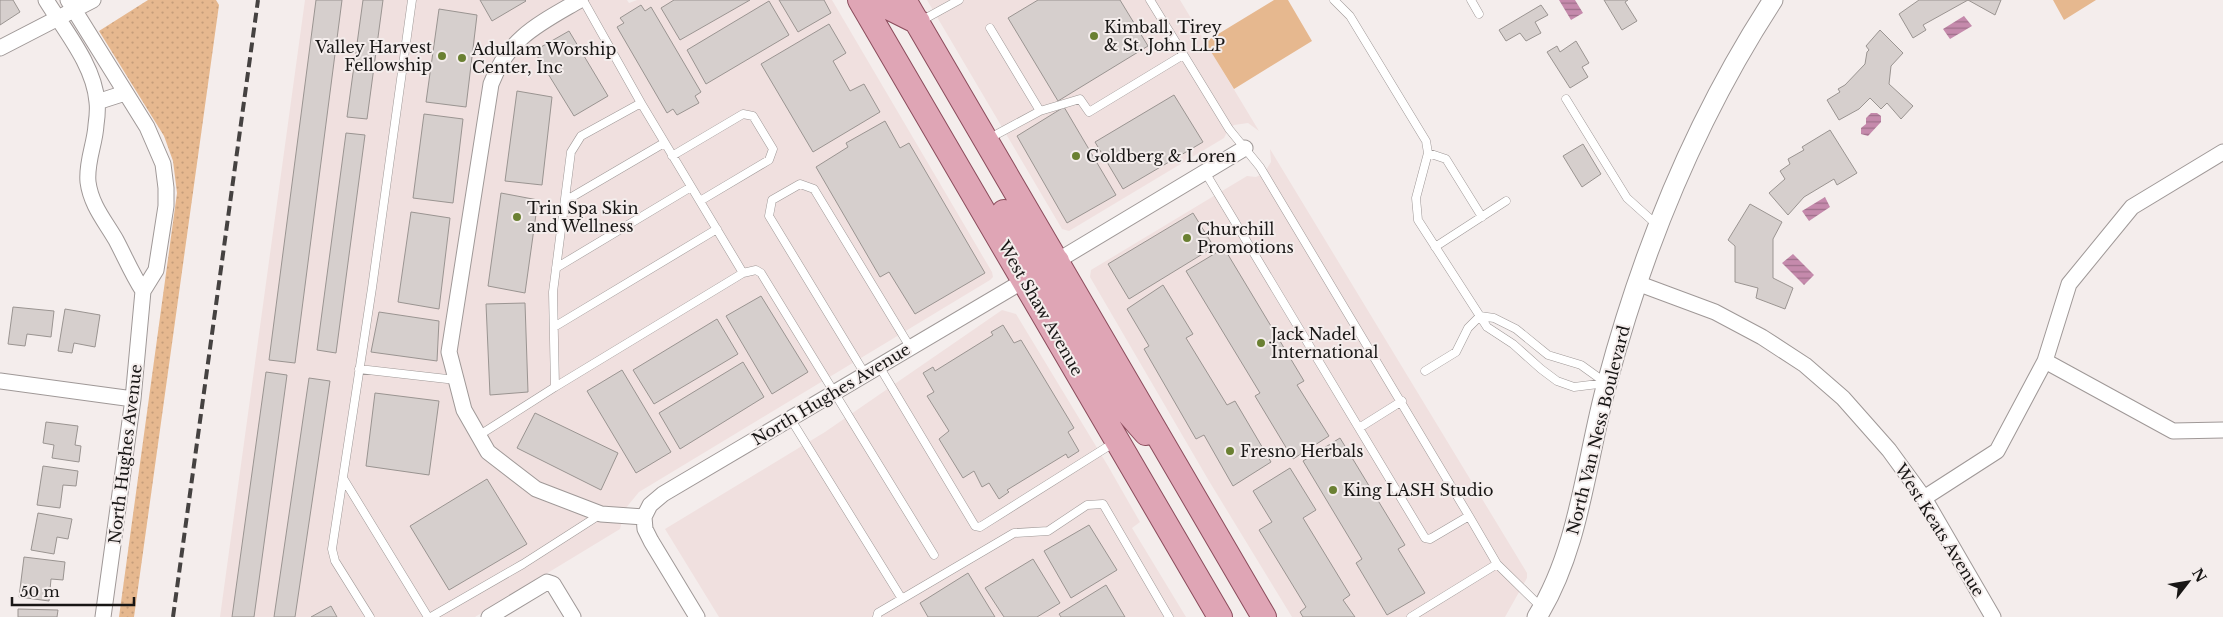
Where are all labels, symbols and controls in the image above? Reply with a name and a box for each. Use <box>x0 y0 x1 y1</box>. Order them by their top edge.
place label: Kimball, Tirey & St. John LLP <box>1104 17 1225 55</box>
marker: Kimball, Tirey & St. John LLP <box>1088 30 1100 42</box>
place label: Valley Harvest Fellowship <box>314 37 432 75</box>
place label: Adullam Worship Center, Inc <box>471 39 616 77</box>
marker: Valley Harvest Fellowship <box>436 50 448 62</box>
marker: Adullam Worship Center, Inc <box>456 52 468 64</box>
place label: Goldberg & Loren <box>1086 146 1236 166</box>
marker: Goldberg & Loren <box>1070 150 1082 162</box>
place label: Trin Spa Skin and Wellness <box>527 198 638 236</box>
marker: Trin Spa Skin and Wellness <box>511 211 523 223</box>
place label: Churchill Promotions <box>1197 219 1294 257</box>
marker: Churchill Promotions <box>1181 232 1193 244</box>
street label: West Shaw Avenue <box>994 236 1088 379</box>
street label: North Van Ness Boulevard <box>1562 323 1634 537</box>
place label: Jack Nadel International <box>1269 324 1378 362</box>
marker: Jack Nadel International <box>1255 337 1267 349</box>
street label: North Hughes Avenue <box>748 339 914 449</box>
street label: North Hughes Avenue <box>104 363 146 545</box>
place label: Fresno Herbals <box>1240 441 1364 461</box>
marker: Fresno Herbals <box>1224 445 1236 457</box>
street label: West Keats Avenue <box>1890 459 1989 600</box>
place label: King LASH Studio <box>1343 480 1493 500</box>
marker: King LASH Studio <box>1327 484 1339 496</box>
north arrow <box>2163 557 2213 607</box>
text: N <box>2188 565 2210 586</box>
scale bar <box>12 574 135 606</box>
text: 50 m <box>20 582 60 601</box>

